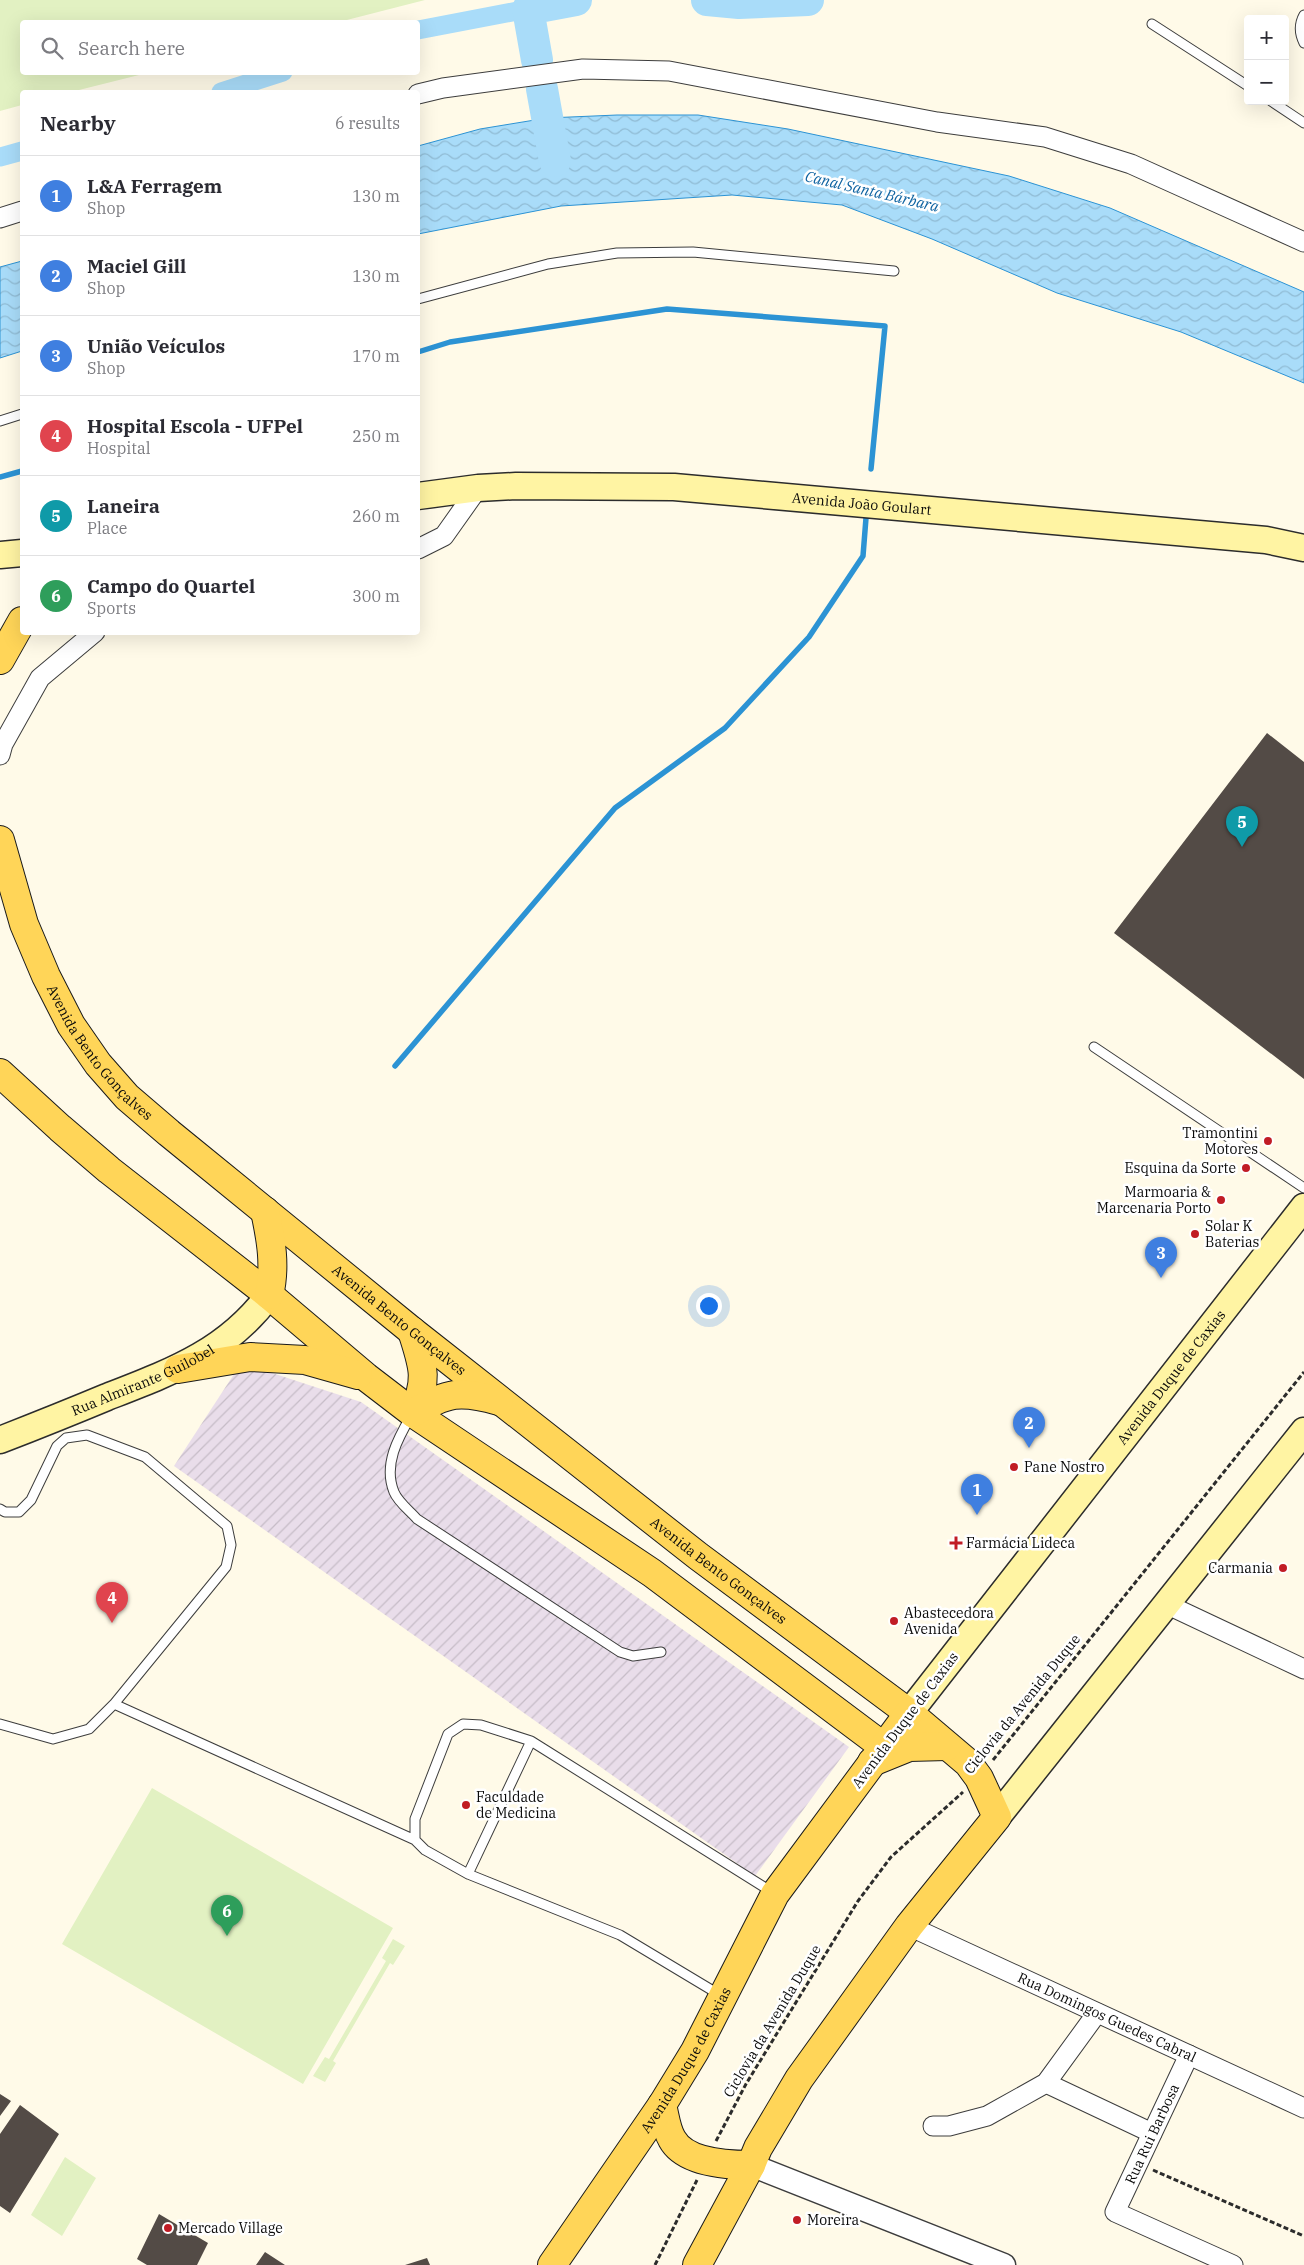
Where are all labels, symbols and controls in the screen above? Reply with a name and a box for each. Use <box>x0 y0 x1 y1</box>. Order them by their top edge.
map controls <box>1244 15 1289 105</box>
button: + <box>1244 15 1289 60</box>
search box <box>20 20 420 75</box>
icon: search <box>38 34 66 62</box>
text: Search here <box>78 36 185 60</box>
button: − <box>1244 60 1289 105</box>
text: Nearby <box>40 109 116 137</box>
text: 6 results <box>335 113 400 133</box>
water label: Canal Santa Bárbara <box>803 166 942 216</box>
text: L&A Ferragem <box>87 174 222 198</box>
text: 1 <box>51 186 61 206</box>
text: 130 m <box>352 186 400 206</box>
text: Shop <box>87 198 125 218</box>
text: Maciel Gill <box>87 254 186 278</box>
text: 2 <box>51 266 61 286</box>
text: 130 m <box>352 266 400 286</box>
text: Shop <box>87 278 125 298</box>
text: União Veículos <box>87 334 225 358</box>
text: 3 <box>51 346 61 366</box>
text: 170 m <box>352 346 400 366</box>
text: Shop <box>87 358 125 378</box>
text: Hospital Escola - UFPel <box>87 414 303 438</box>
text: 4 <box>51 426 61 446</box>
text: 250 m <box>352 426 400 446</box>
text: Hospital <box>87 438 150 458</box>
street label: Avenida João Goulart <box>791 489 932 519</box>
text: Laneira <box>87 494 160 518</box>
text: 5 <box>51 506 61 526</box>
text: 260 m <box>352 506 400 526</box>
text: Place <box>87 518 127 538</box>
text: Campo do Quartel <box>87 574 255 598</box>
text: 6 <box>51 586 61 606</box>
text: 300 m <box>352 586 400 606</box>
text: Sports <box>87 598 136 618</box>
pin: 5 <box>1226 806 1258 847</box>
street label: Avenida Bento Gonçalves <box>43 982 157 1124</box>
place label: Tramontini Motores <box>1182 1124 1258 1158</box>
marker: Tramontini Motores <box>1262 1135 1274 1147</box>
place label: Esquina da Sorte <box>1125 1159 1236 1177</box>
marker: Esquina da Sorte <box>1240 1162 1252 1174</box>
place label: Marmoaria & Marcenaria Porto <box>1097 1183 1211 1217</box>
marker: Marmoaria & Marcenaria Porto <box>1215 1194 1227 1206</box>
place label: Solar K Baterias <box>1205 1217 1260 1251</box>
marker: Solar K Baterias <box>1189 1228 1201 1240</box>
pin: 3 <box>1145 1237 1177 1278</box>
street label: Avenida Bento Gonçalves <box>329 1261 470 1379</box>
your location <box>696 1293 722 1319</box>
street label: Avenida Duque de Caxias <box>1113 1306 1229 1448</box>
street label: Rua Almirante Guilobel <box>69 1340 218 1420</box>
pin: 2 <box>1013 1407 1045 1448</box>
place label: Pane Nostro <box>1024 1458 1104 1476</box>
marker: Pane Nostro <box>1008 1461 1020 1473</box>
pin: 1 <box>961 1474 993 1515</box>
street label: Avenida Bento Gonçalves <box>647 1513 790 1628</box>
place label: Farmácia Lideca <box>966 1534 1075 1552</box>
marker: Farmácia Lideca <box>950 1537 962 1549</box>
place label: Carmania <box>1208 1559 1273 1577</box>
marker: Carmania <box>1277 1562 1289 1574</box>
pin: 4 <box>96 1582 128 1623</box>
place label: Abastecedora Avenida <box>904 1604 994 1638</box>
marker: Abastecedora Avenida <box>888 1615 900 1627</box>
street label: Ciclovia da Avenida Duque <box>960 1630 1084 1778</box>
street label: Avenida Duque de Caxias <box>848 1648 962 1792</box>
place label: Faculdade de Medicina <box>476 1788 557 1822</box>
marker: Faculdade de Medicina <box>460 1799 472 1811</box>
pin: 6 <box>211 1895 243 1936</box>
street label: Ciclovia da Avenida Duque <box>719 1941 825 2101</box>
street label: Rua Domingos Guedes Cabral <box>1015 1968 1199 2066</box>
street label: Avenida Duque de Caxias <box>636 1984 735 2137</box>
street label: Rua Rui Barbosa <box>1121 2081 1183 2187</box>
place label: Moreira <box>807 2211 859 2229</box>
marker: Moreira <box>791 2214 803 2226</box>
place label: Mercado Village <box>178 2219 283 2237</box>
marker: Mercado Village <box>162 2222 174 2234</box>

